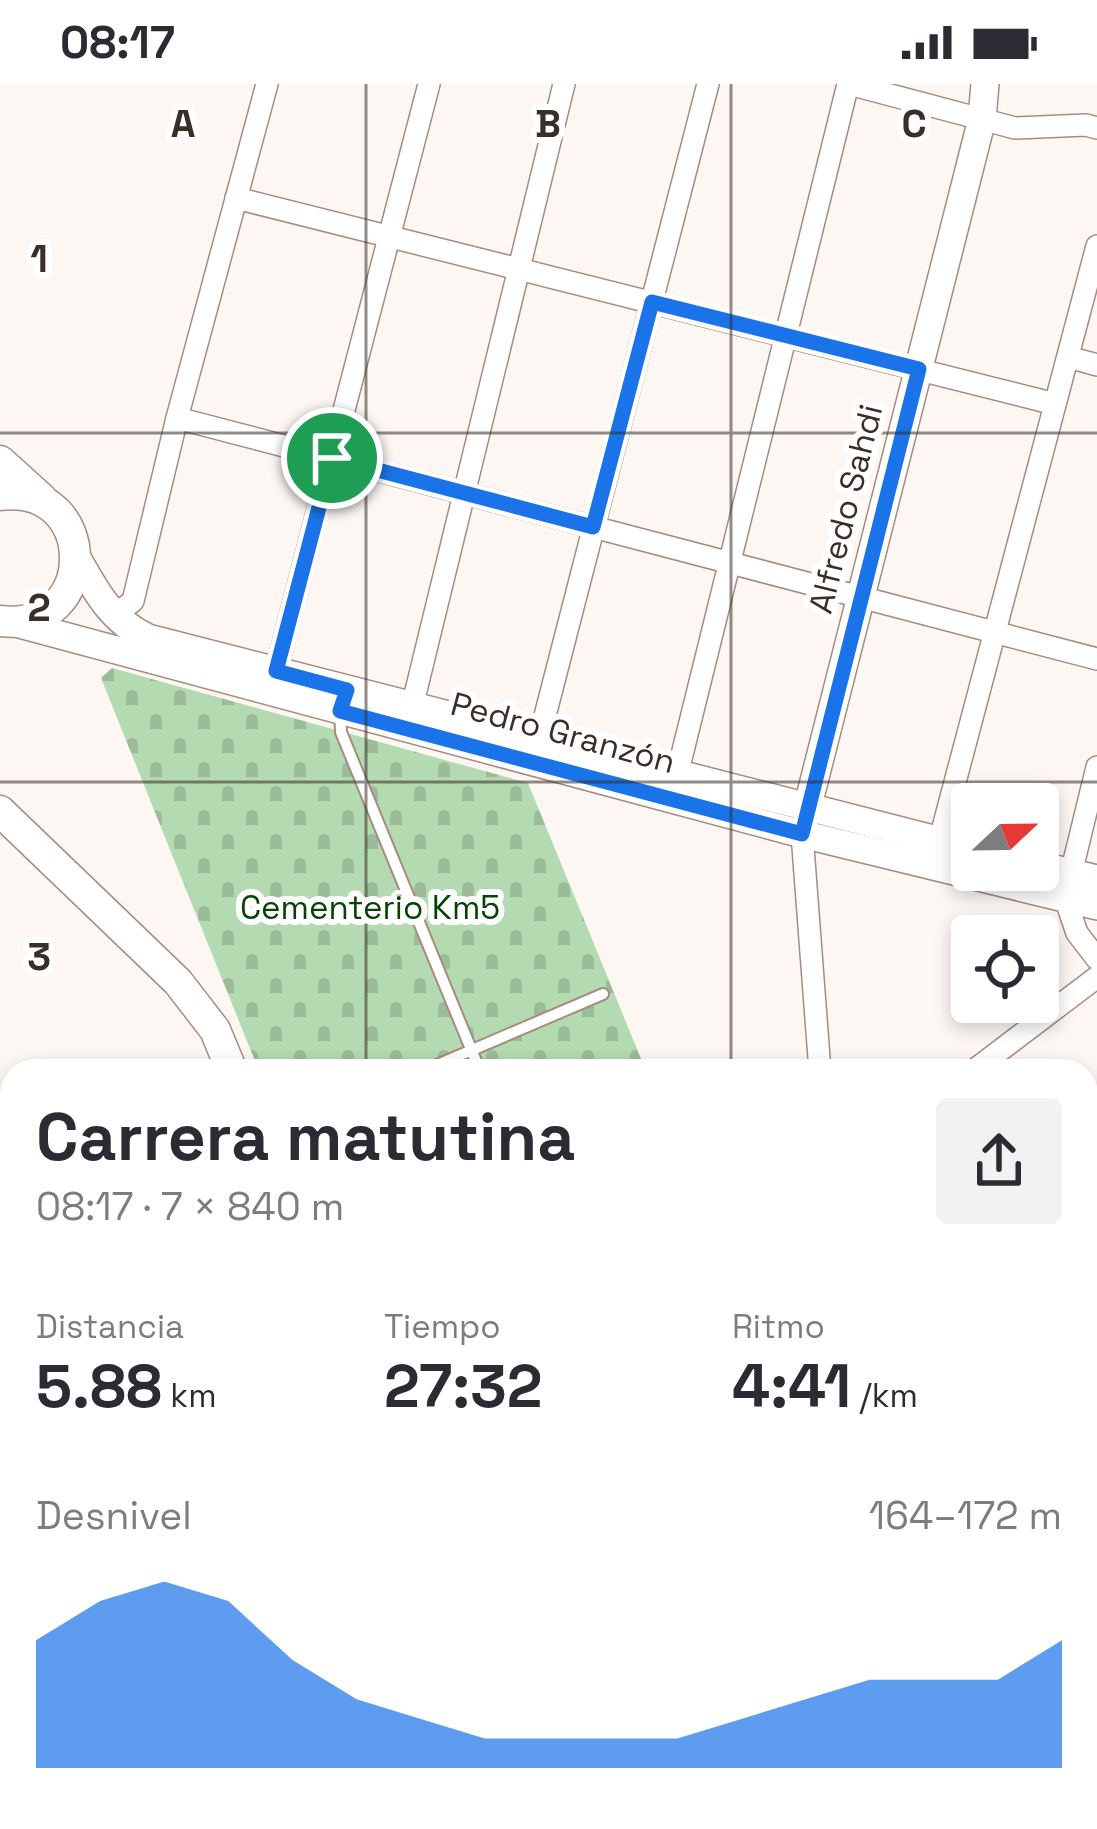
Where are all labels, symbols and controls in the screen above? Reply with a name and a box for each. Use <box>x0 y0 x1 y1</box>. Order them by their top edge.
text: 08:17 <box>60 14 175 71</box>
text: A <box>171 99 196 148</box>
text: B <box>535 99 561 148</box>
text: C <box>901 99 927 148</box>
text: 1 <box>30 234 48 283</box>
street label: Alfredo Sahdi <box>800 400 892 618</box>
pin <box>281 407 383 509</box>
icon: arrive <box>299 425 365 491</box>
text: 2 <box>27 583 51 632</box>
street label: Pedro Granzón <box>446 683 680 783</box>
north arrow <box>951 783 1059 891</box>
map controls <box>951 783 1059 1023</box>
park label: Cementerio Km5 <box>240 887 500 929</box>
button: locate <box>951 915 1059 1023</box>
text: 3 <box>27 932 51 981</box>
text: Carrera matutina <box>36 1095 575 1179</box>
button: share <box>936 1098 1062 1224</box>
text: 08:17 · 7 × 840 m <box>36 1182 344 1231</box>
text: Distancia <box>36 1306 184 1348</box>
text: Tiempo <box>384 1306 501 1348</box>
text: Ritmo <box>732 1306 825 1348</box>
text: 5.88 <box>36 1348 162 1425</box>
text: 27:32 <box>384 1348 542 1425</box>
text: 4:41 <box>732 1348 851 1425</box>
text: km <box>162 1375 217 1417</box>
text: /km <box>851 1375 918 1417</box>
text: Desnivel <box>36 1491 192 1540</box>
text: 164–172 m <box>869 1491 1062 1540</box>

